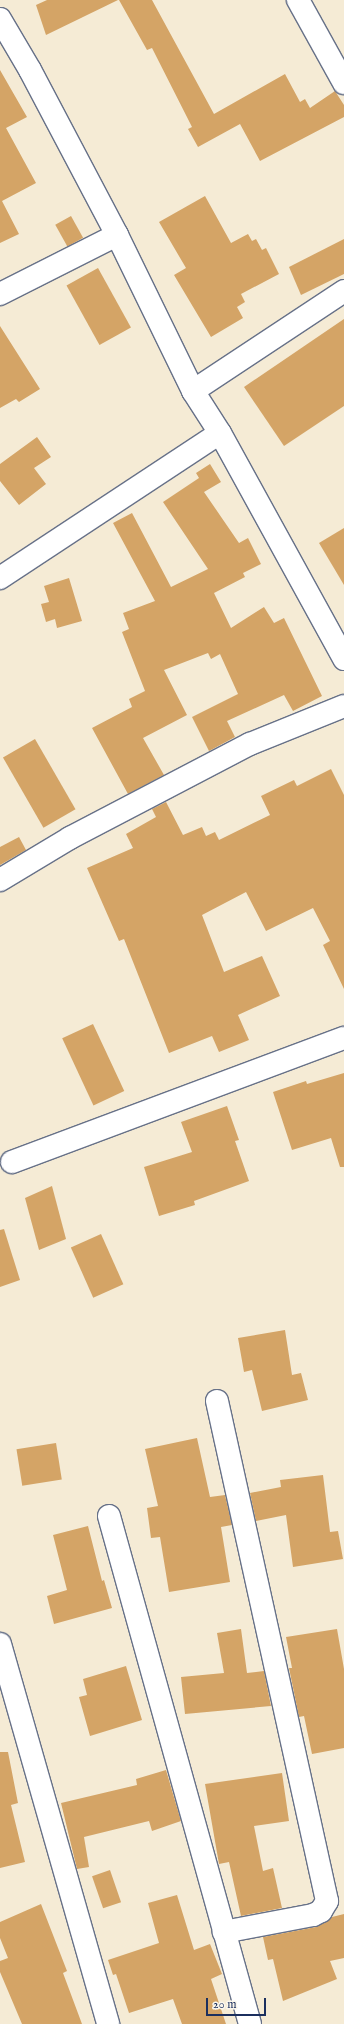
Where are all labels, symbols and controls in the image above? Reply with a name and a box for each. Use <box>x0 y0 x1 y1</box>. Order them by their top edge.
scale bar <box>208 1990 268 2016</box>
text: 20 m <box>213 1997 236 2012</box>

